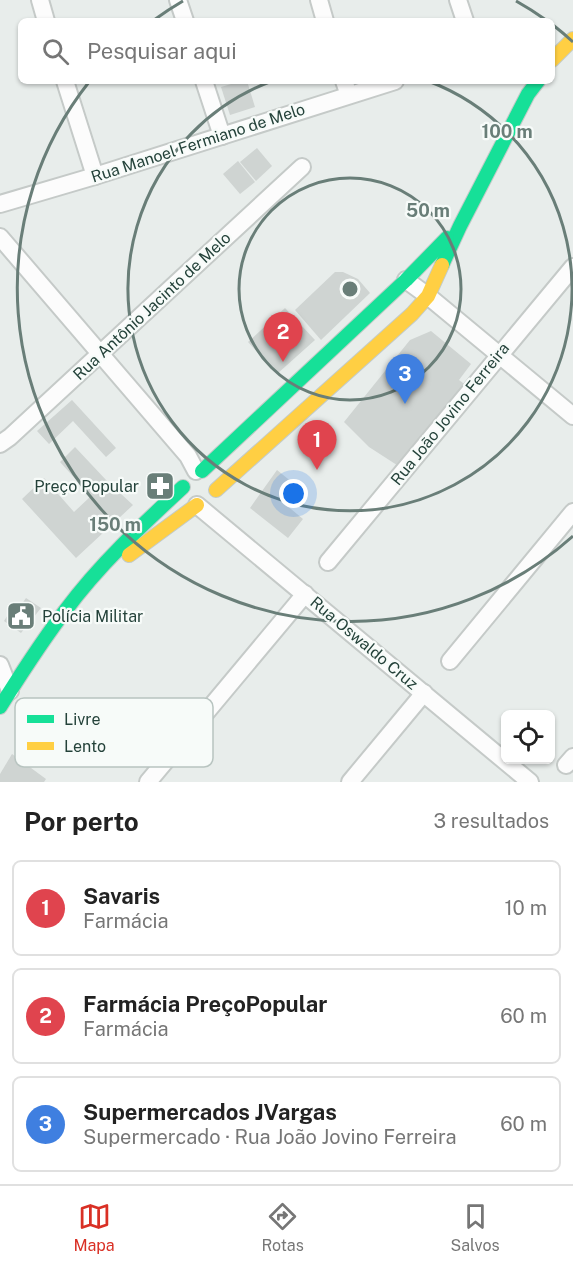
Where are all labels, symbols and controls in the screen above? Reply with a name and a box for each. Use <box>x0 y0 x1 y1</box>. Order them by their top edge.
search box <box>18 18 555 84</box>
icon: search <box>39 35 72 68</box>
text: Pesquisar aqui <box>87 38 237 64</box>
street label: Rua Manoel Fermiano de Melo <box>89 99 307 187</box>
text: 100 m <box>481 121 533 142</box>
text: 50 m <box>406 200 450 221</box>
street label: Rua Antônio Jacinto de Melo <box>69 228 235 384</box>
centre of rings <box>340 279 360 299</box>
pin: 2 <box>264 312 302 362</box>
street label: Rua João Jovino Ferreira <box>387 339 513 489</box>
pin: 3 <box>386 354 424 404</box>
pin: 1 <box>298 420 336 470</box>
pharmacy icon: Preço Popular <box>144 470 176 502</box>
place label: Preço Popular <box>34 477 139 496</box>
your location <box>279 479 308 508</box>
text: 150 m <box>89 514 141 535</box>
street label: Rua Oswaldo Cruz <box>306 592 422 694</box>
public building icon: Polícia Militar <box>5 600 37 632</box>
place label: Polícia Militar <box>42 607 143 626</box>
legend <box>15 698 213 767</box>
text: Livre <box>64 710 100 729</box>
map controls <box>501 710 555 764</box>
button: locate <box>501 710 555 764</box>
text: Lento <box>64 737 106 756</box>
text: Por perto <box>24 806 139 837</box>
text: 3 resultados <box>433 809 549 833</box>
text: Savaris <box>83 883 160 909</box>
text: 1 <box>41 896 50 920</box>
text: 10 m <box>504 896 547 920</box>
text: Farmácia <box>83 909 169 933</box>
text: Farmácia PreçoPopular <box>83 991 327 1017</box>
text: 2 <box>39 1004 52 1028</box>
text: 60 m <box>500 1004 547 1028</box>
text: Farmácia <box>83 1017 169 1041</box>
text: Supermercados JVargas <box>83 1099 337 1125</box>
text: 3 <box>39 1112 52 1136</box>
text: 60 m <box>500 1112 547 1136</box>
text: Supermercado · Rua João Jovino Ferreira <box>83 1125 456 1149</box>
tab: Mapa <box>73 1200 115 1255</box>
tab: Rotas <box>261 1200 304 1255</box>
tab: Salvos <box>451 1200 500 1255</box>

